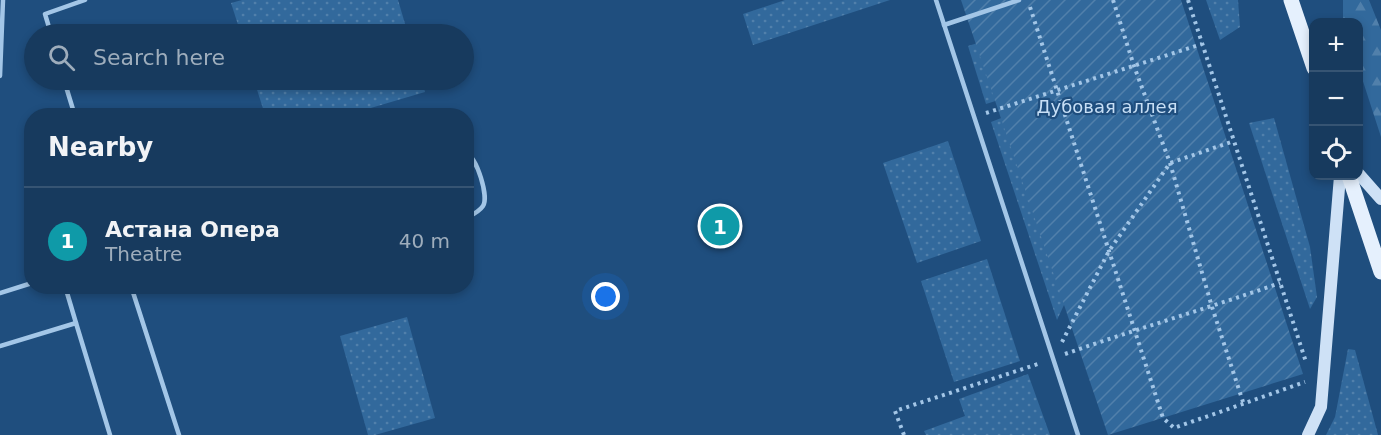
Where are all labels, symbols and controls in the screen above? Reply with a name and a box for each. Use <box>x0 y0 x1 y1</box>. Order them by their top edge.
map controls <box>1309 18 1363 180</box>
button: + <box>1309 18 1363 72</box>
search box <box>24 24 474 90</box>
icon: search <box>45 41 78 74</box>
text: Search here <box>93 45 225 70</box>
button: − <box>1309 72 1363 126</box>
park label: Дубовая аллея <box>1037 96 1177 117</box>
button: locate <box>1309 126 1363 180</box>
text: Nearby <box>48 132 153 162</box>
pin: 1 <box>700 204 740 248</box>
text: Астана Опера <box>105 217 280 242</box>
text: 1 <box>61 229 74 253</box>
text: 40 m <box>399 229 450 253</box>
text: Theatre <box>105 242 182 266</box>
your location <box>591 282 620 311</box>

